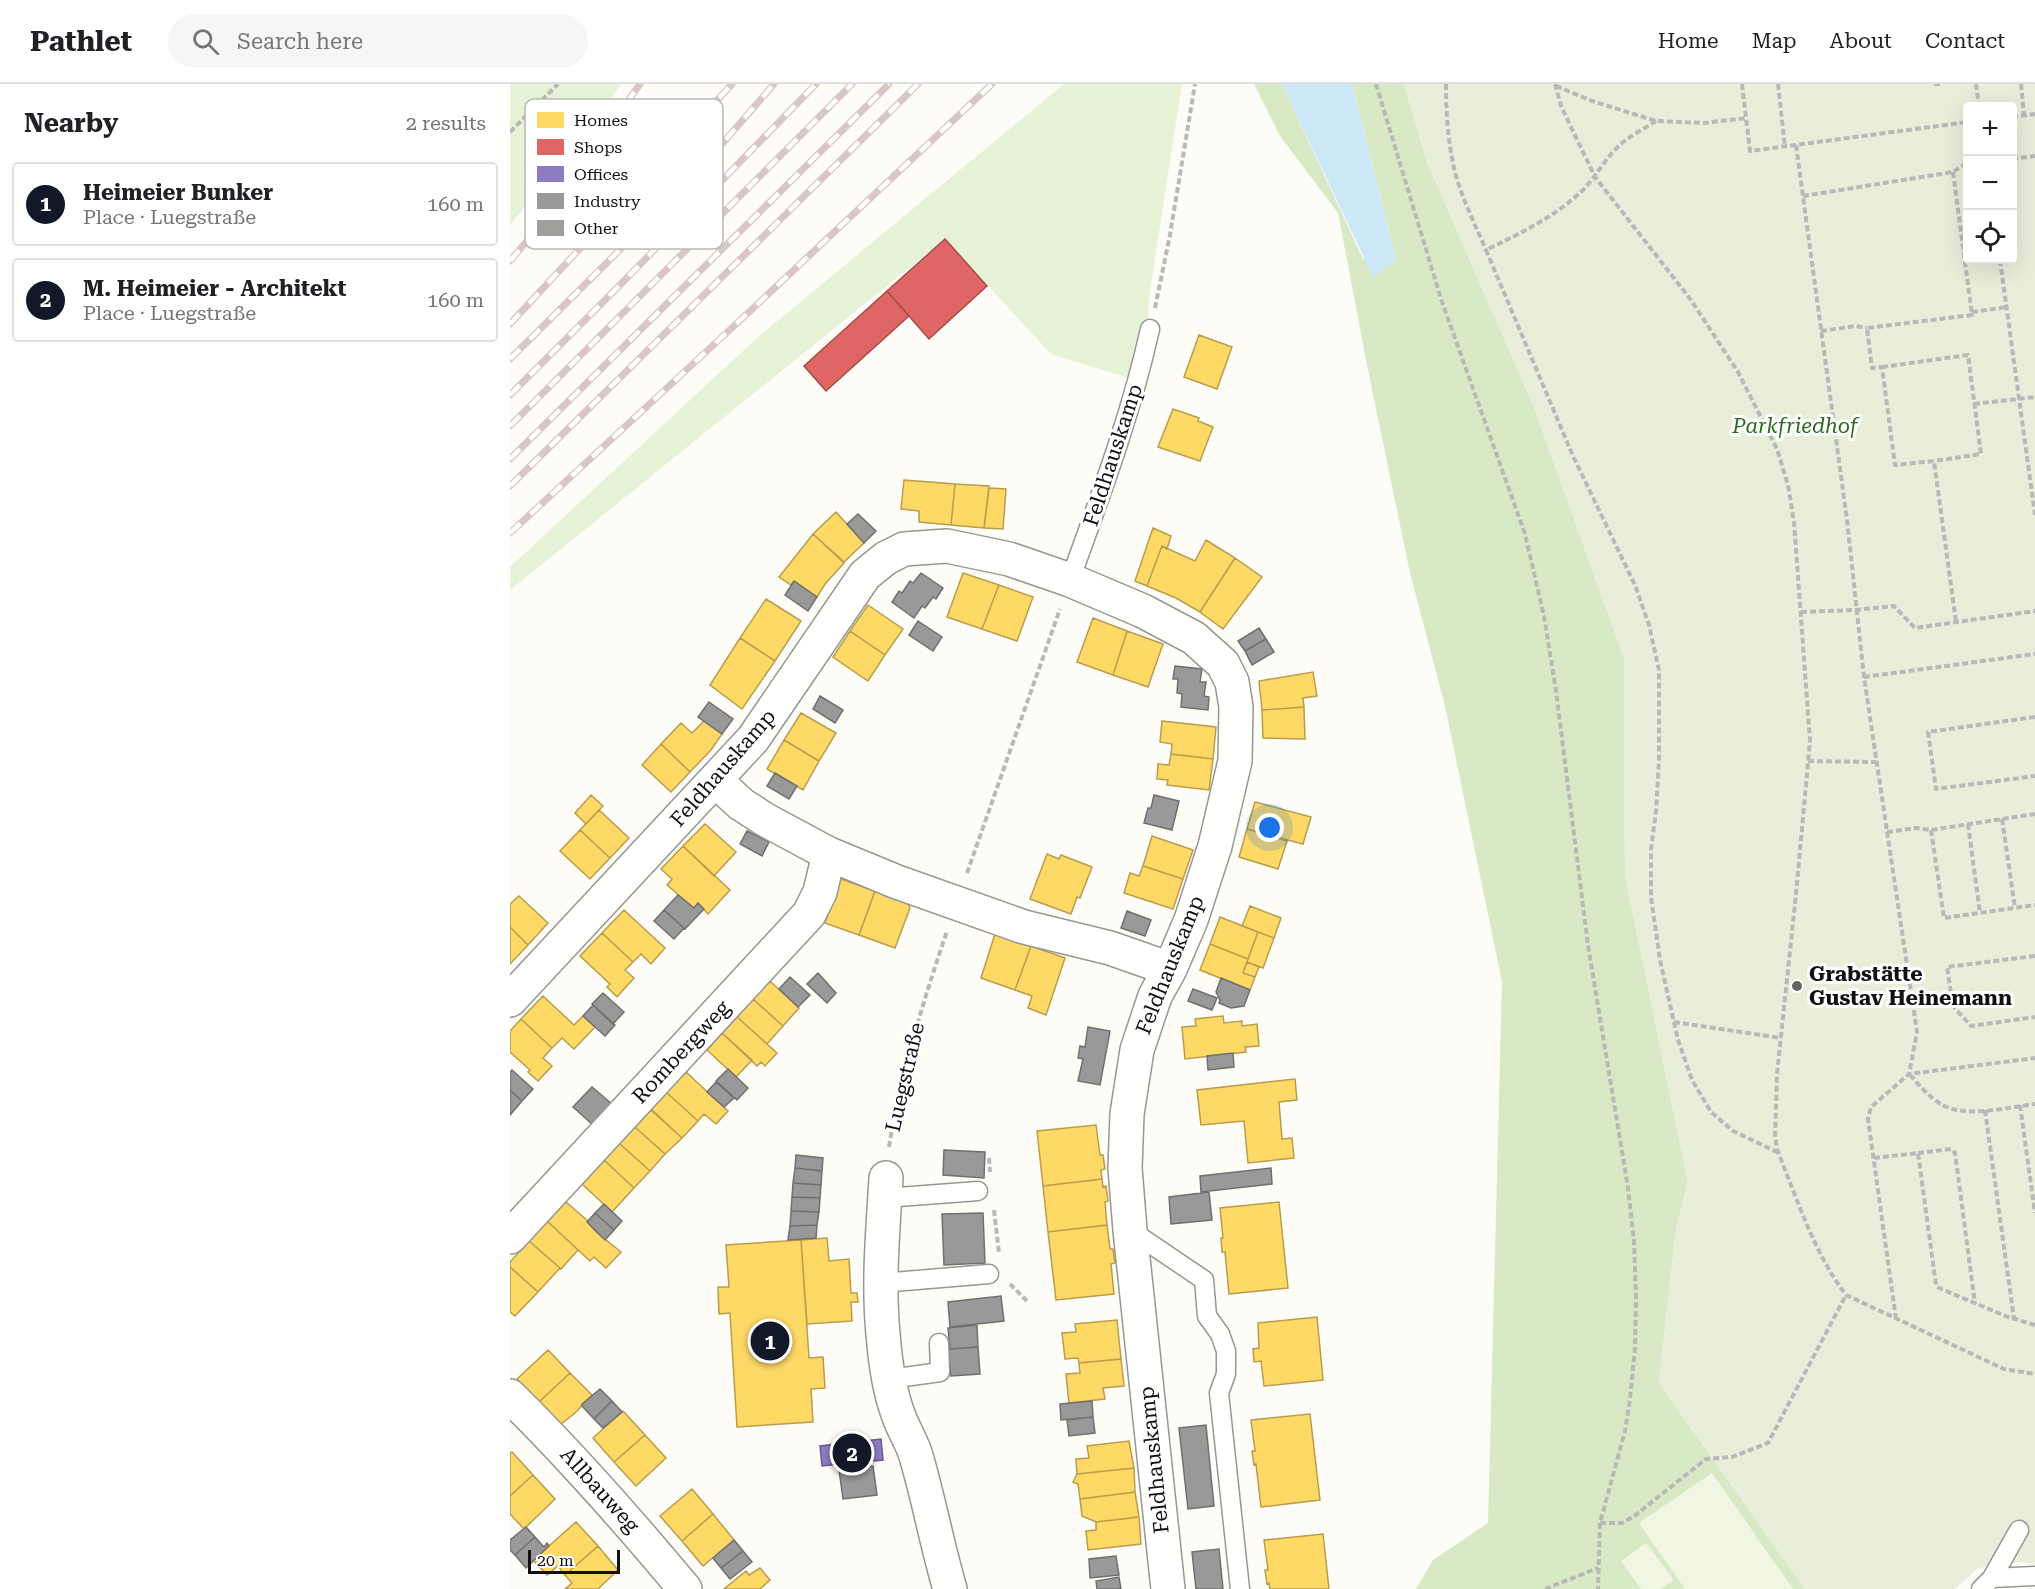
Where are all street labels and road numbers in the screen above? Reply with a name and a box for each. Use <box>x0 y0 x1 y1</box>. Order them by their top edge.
street label: Feldhauskamp <box>1079 381 1147 529</box>
street label: Feldhauskamp <box>665 704 781 832</box>
street label: Feldhauskamp <box>1131 892 1209 1038</box>
street label: Rombergweg <box>627 996 735 1108</box>
street label: Luegstraße <box>881 1020 929 1134</box>
street label: Feldhauskamp <box>1134 1385 1174 1535</box>
street label: Allbauweg <box>556 1443 644 1537</box>

